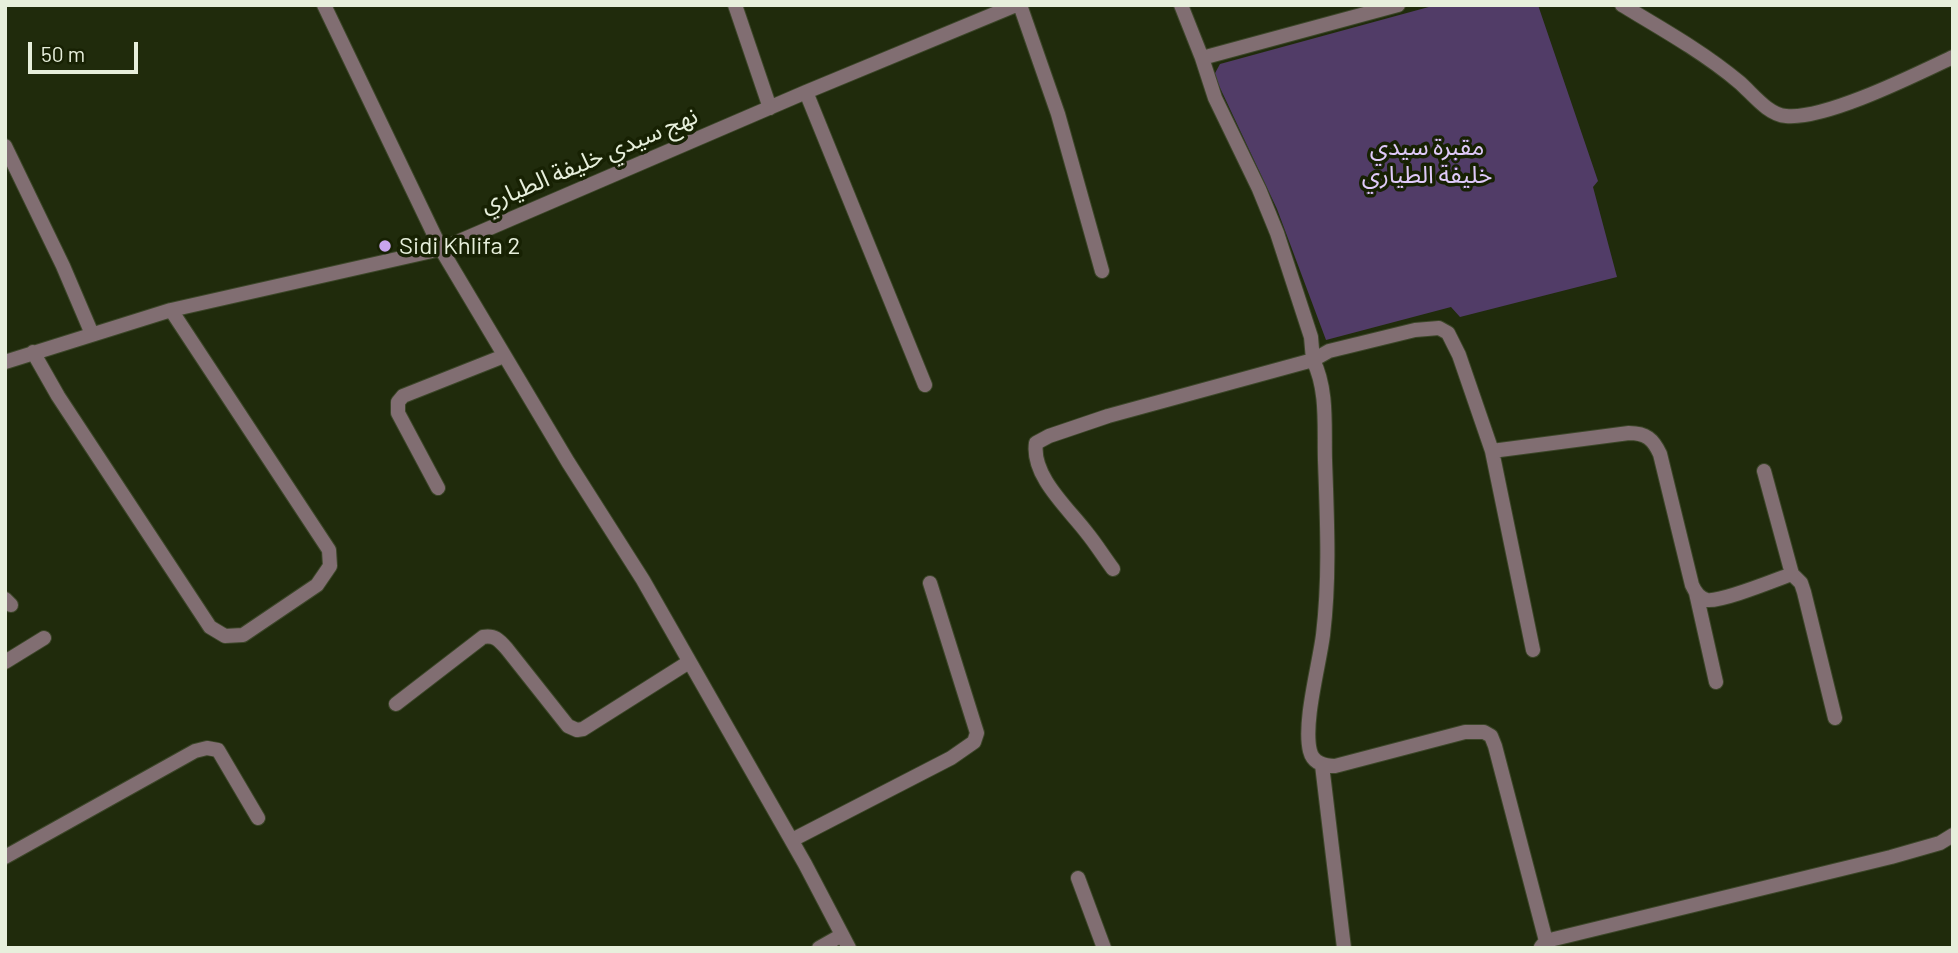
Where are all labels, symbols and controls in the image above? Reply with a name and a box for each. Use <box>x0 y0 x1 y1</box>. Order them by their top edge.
scale bar <box>32 28 142 72</box>
text: 50 m <box>41 41 85 66</box>
street label: نهج سيدي خليفة الطياري <box>476 101 702 219</box>
park label: مقبرة سيدي خليفة الطياري <box>1362 133 1492 189</box>
place label: Sidi Khlifa 2 <box>399 232 520 260</box>
marker: Sidi Khlifa 2 <box>377 238 393 254</box>

